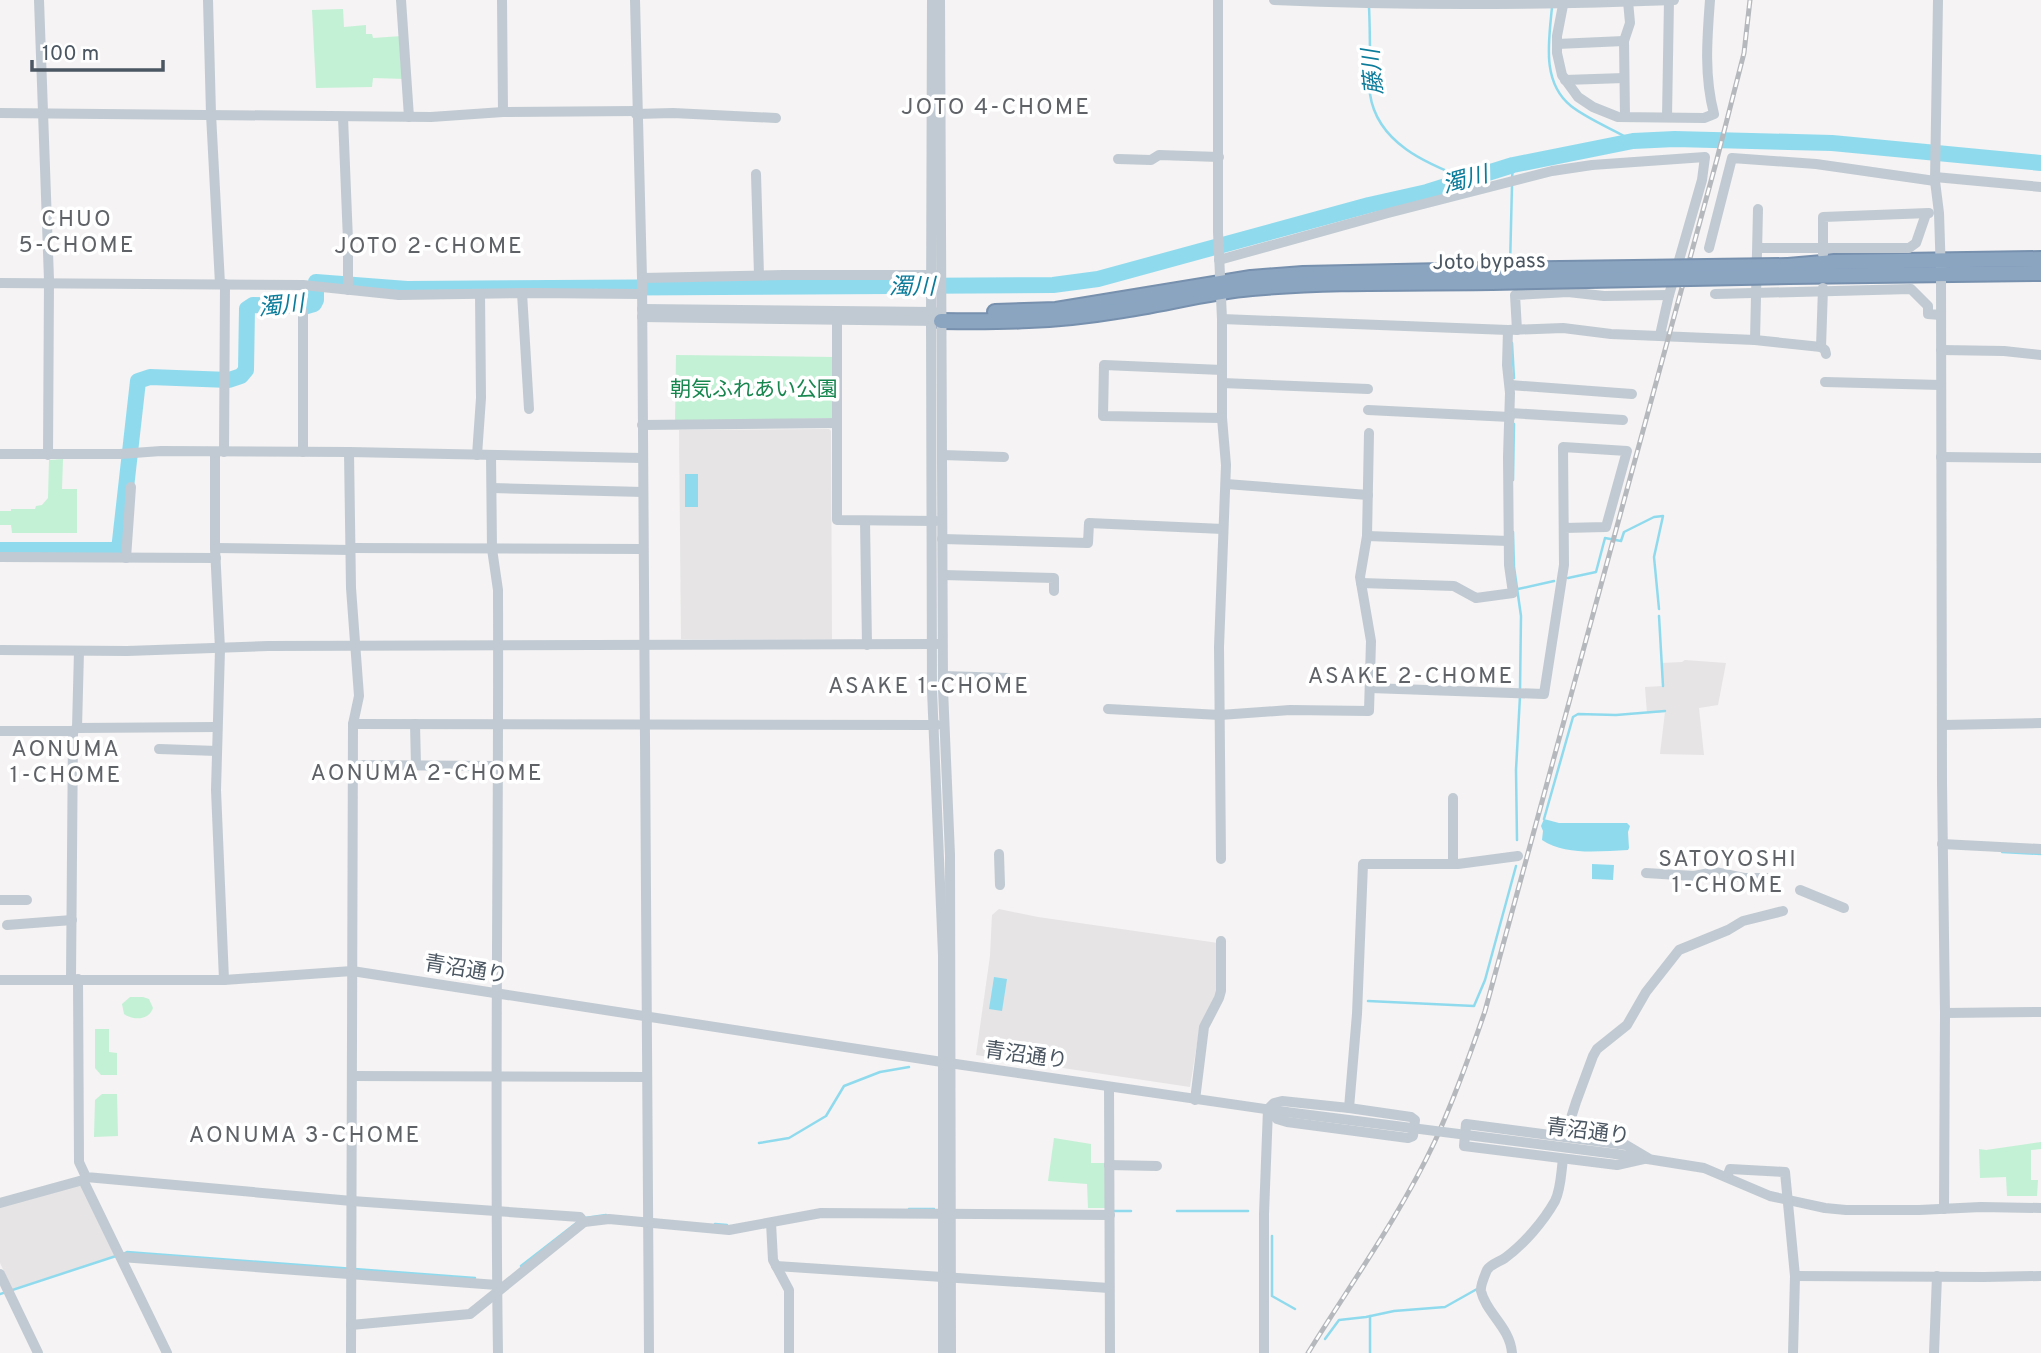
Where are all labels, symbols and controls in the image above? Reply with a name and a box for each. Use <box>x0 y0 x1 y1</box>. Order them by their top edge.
scale bar <box>32 28 163 72</box>
text: 100 m <box>42 41 99 68</box>
water label: 藤川 <box>1358 45 1391 96</box>
district label: JOTO 4-CHOME <box>901 94 1091 123</box>
water label: 濁川 <box>1440 161 1495 201</box>
district label: CHUO 5-CHOME <box>18 206 136 261</box>
district label: JOTO 2-CHOME <box>334 233 524 262</box>
street label: Joto bypass <box>1432 248 1546 277</box>
water label: 濁川 <box>889 274 938 303</box>
water label: 濁川 <box>257 290 309 324</box>
park label: 朝気ふれあい公園 <box>670 377 838 404</box>
district label: ASAKE 2-CHOME <box>1308 663 1514 692</box>
district label: ASAKE 1-CHOME <box>828 673 1030 702</box>
district label: AONUMA 1-CHOME <box>10 736 122 791</box>
district label: AONUMA 2-CHOME <box>311 760 544 789</box>
district label: SATOYOSHI 1-CHOME <box>1658 846 1798 901</box>
street label: 青沼通り <box>422 951 509 990</box>
street label: 青沼通り <box>982 1037 1069 1076</box>
street label: 青沼通り <box>1544 1114 1631 1151</box>
district label: AONUMA 3-CHOME <box>189 1122 421 1151</box>

